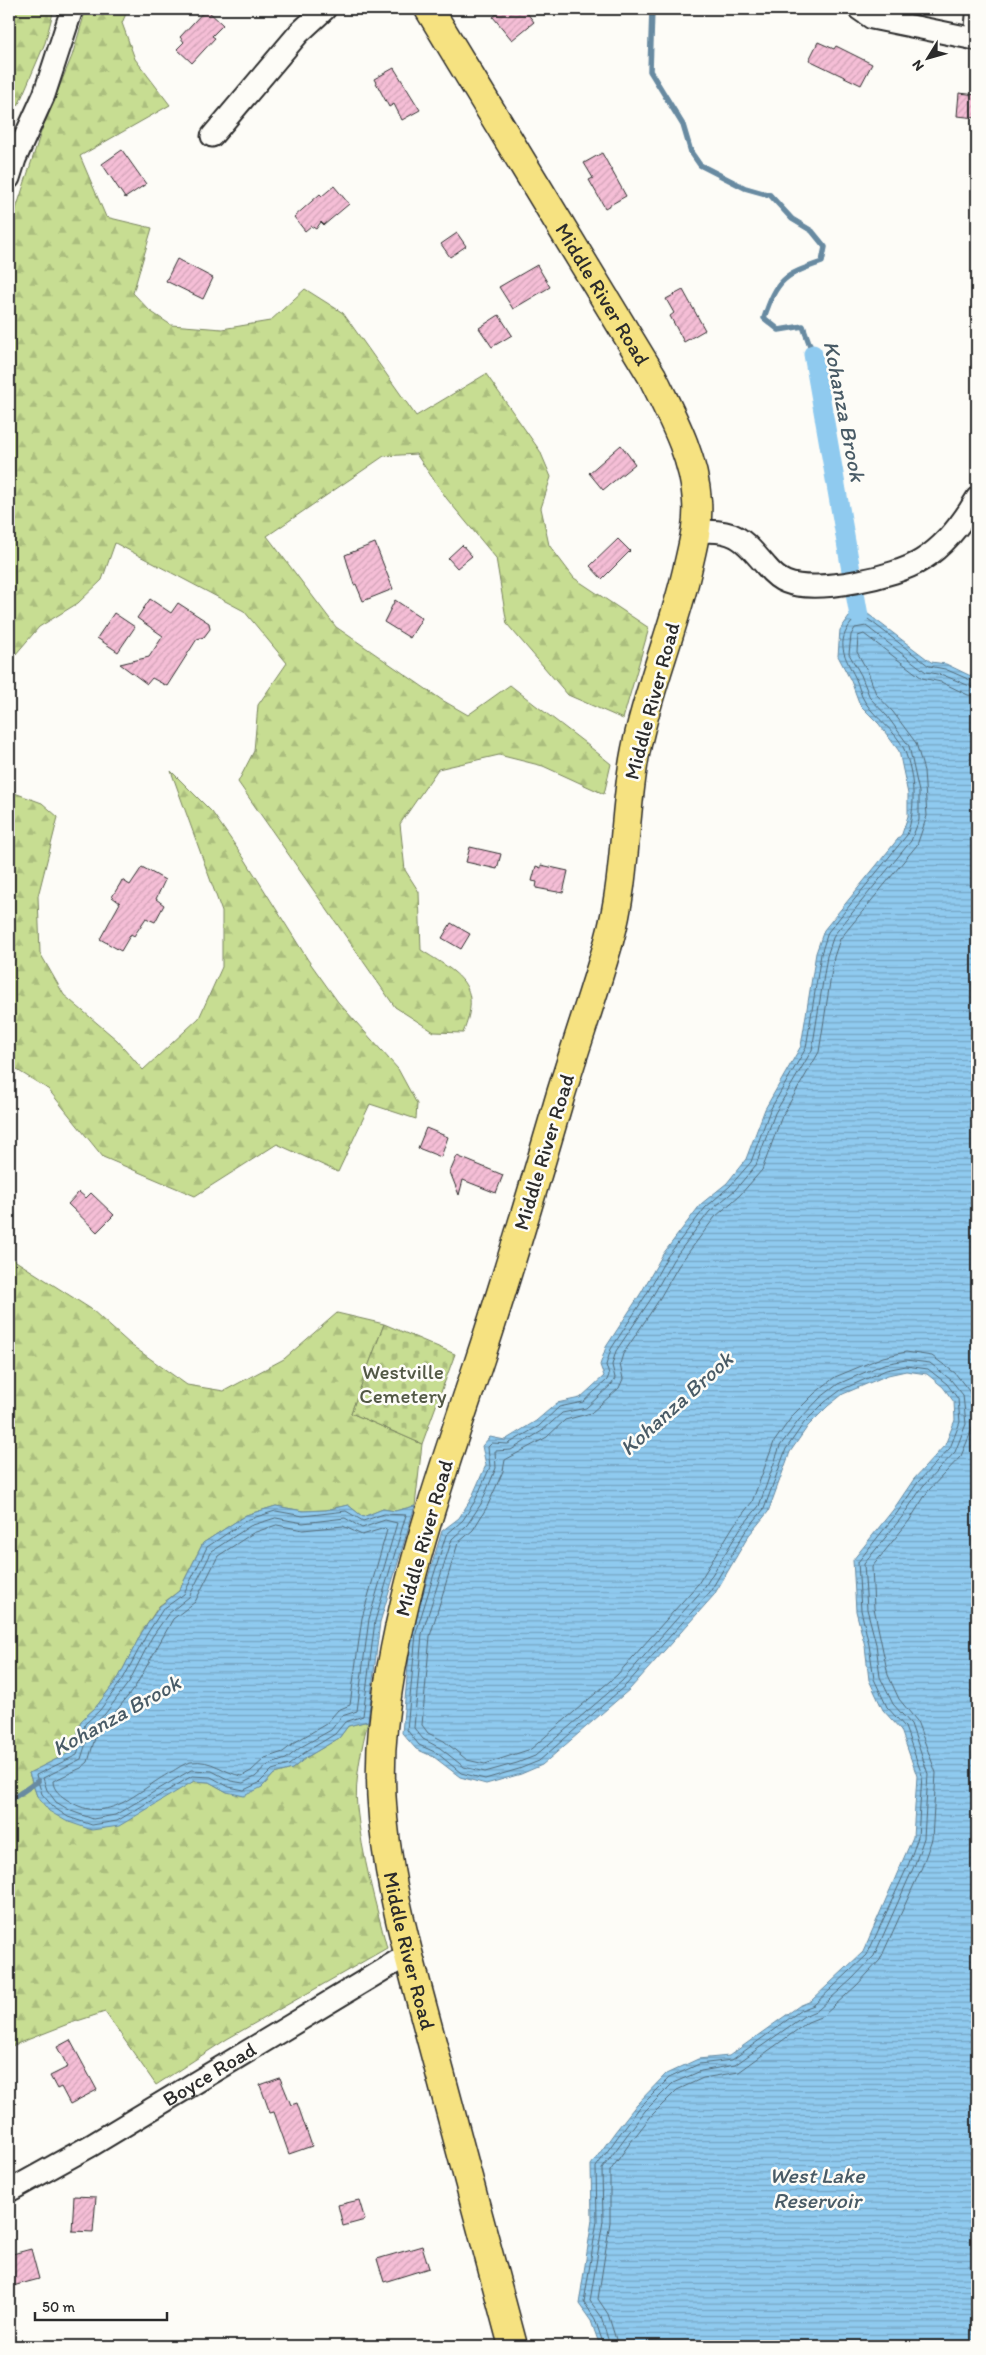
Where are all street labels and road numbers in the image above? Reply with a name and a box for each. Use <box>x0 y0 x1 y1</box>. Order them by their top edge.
street label: Middle River Road <box>550 218 656 370</box>
street label: Middle River Road <box>619 619 685 782</box>
street label: Middle River Road <box>508 1070 579 1233</box>
street label: Middle River Road <box>389 1456 458 1619</box>
street label: Middle River Road <box>379 1870 441 2033</box>
street label: Boyce Road <box>158 2036 261 2112</box>

